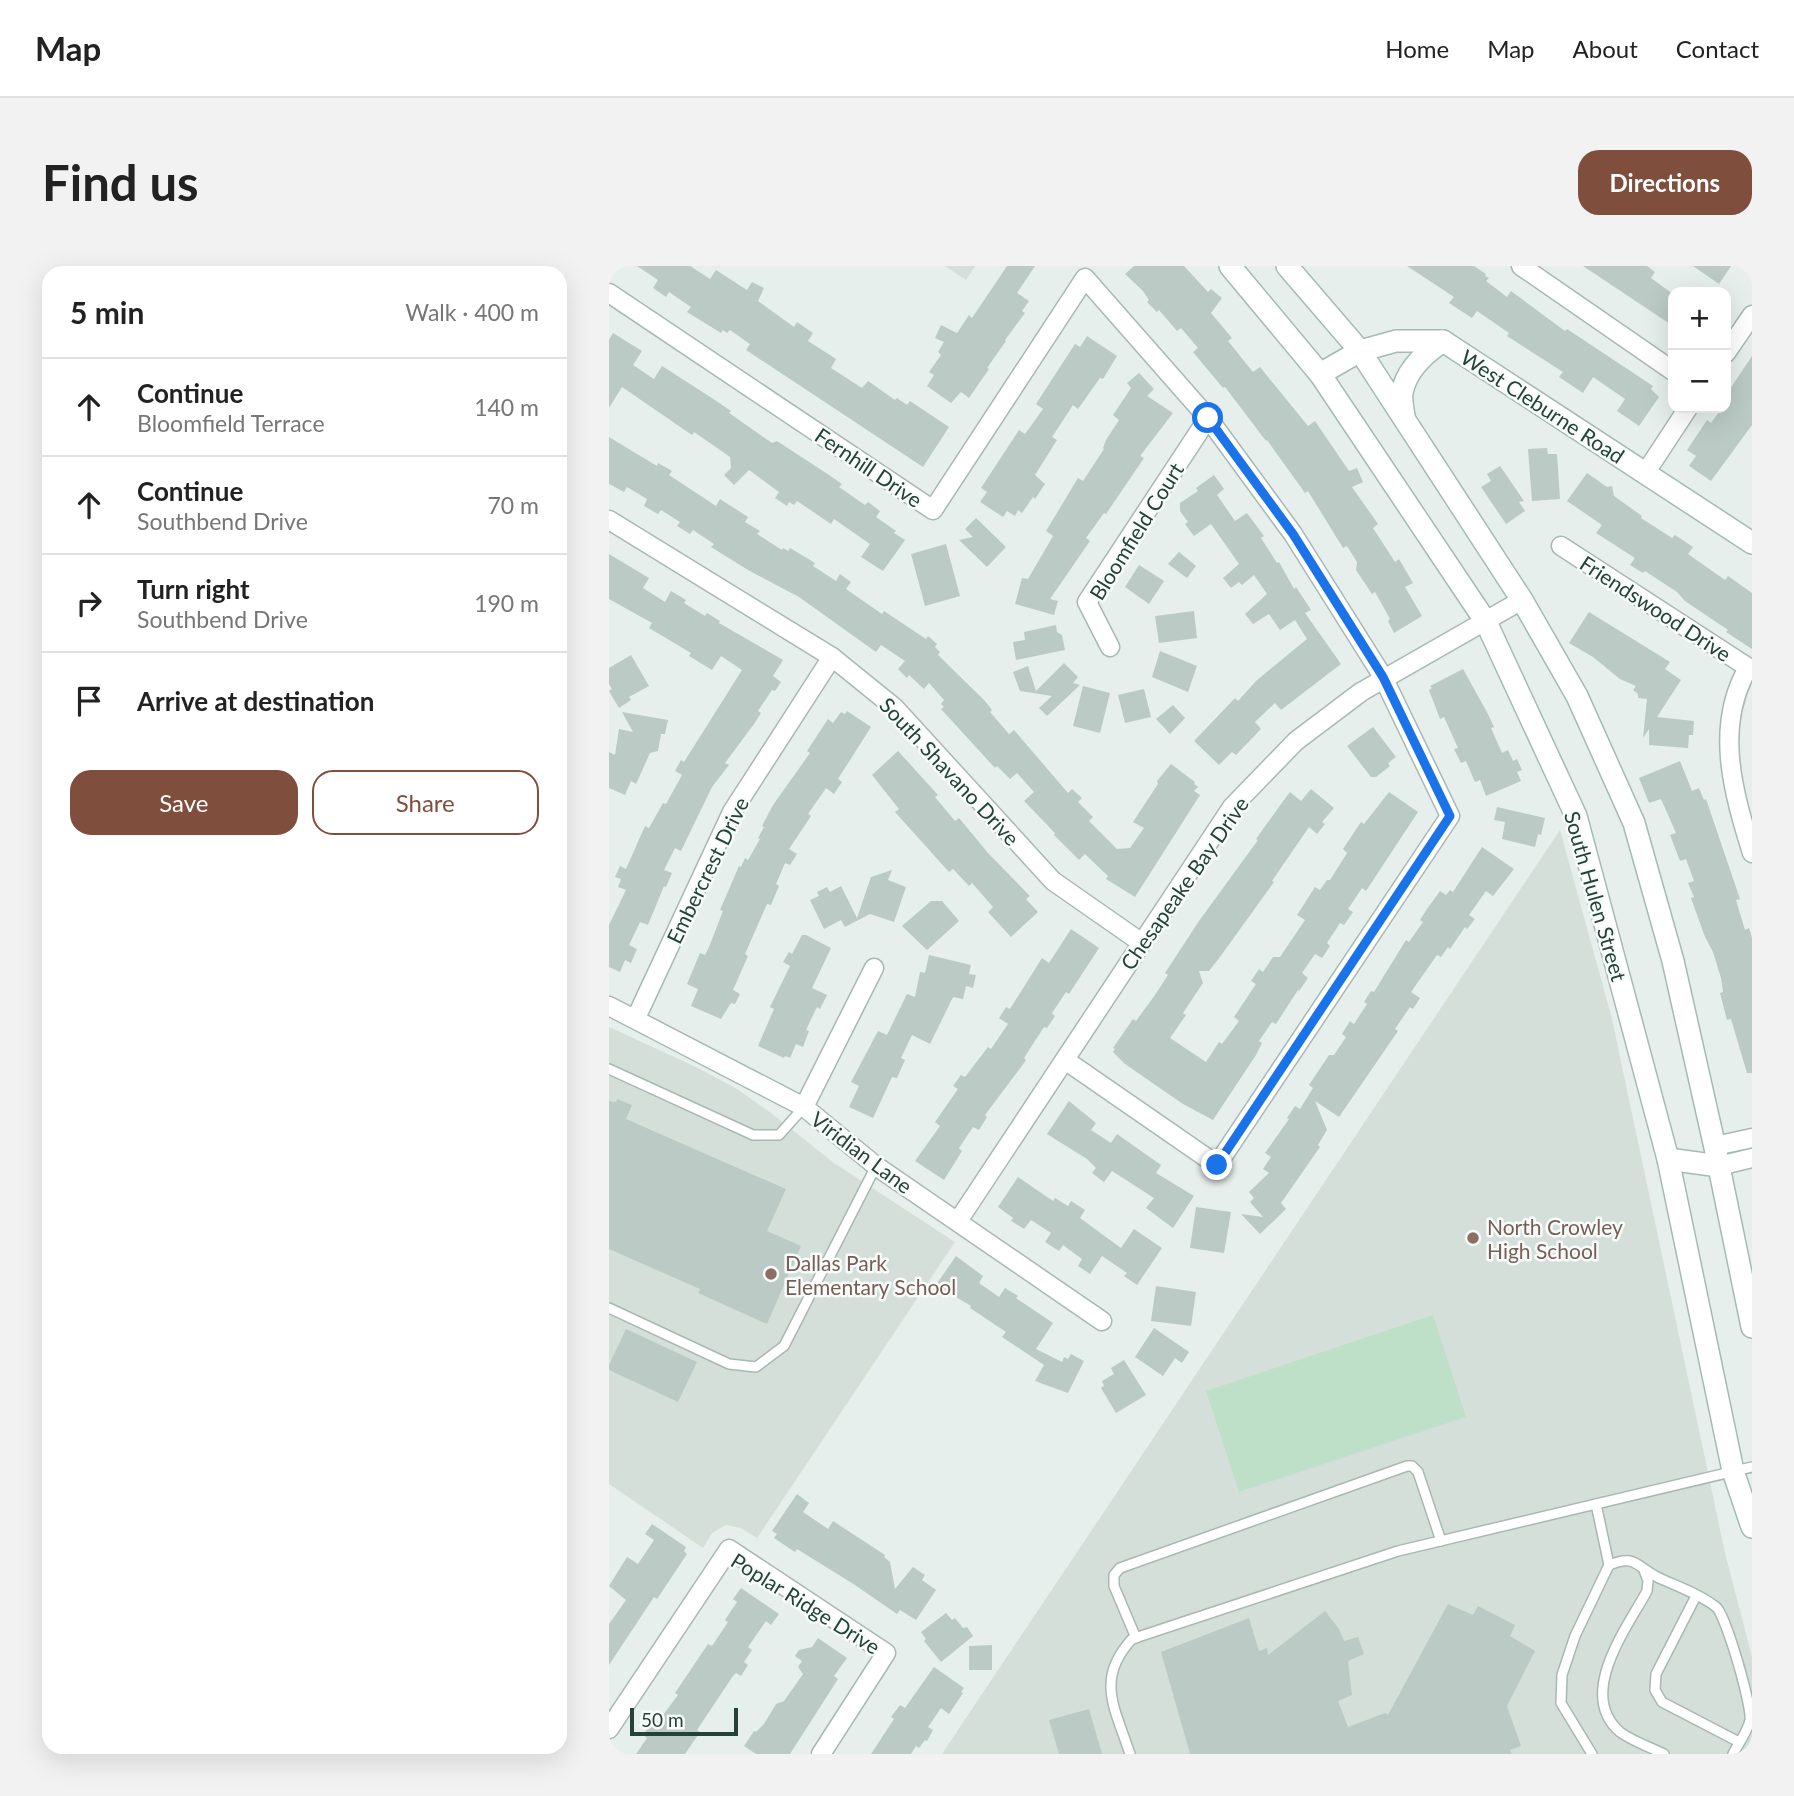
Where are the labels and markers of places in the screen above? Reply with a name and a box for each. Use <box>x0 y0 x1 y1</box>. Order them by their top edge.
place label: North Crowley High School <box>1487 1214 1623 1263</box>
marker: North Crowley High School <box>1465 1230 1481 1246</box>
place label: Dallas Park Elementary School <box>785 1250 956 1299</box>
marker: Dallas Park Elementary School <box>763 1266 779 1282</box>

